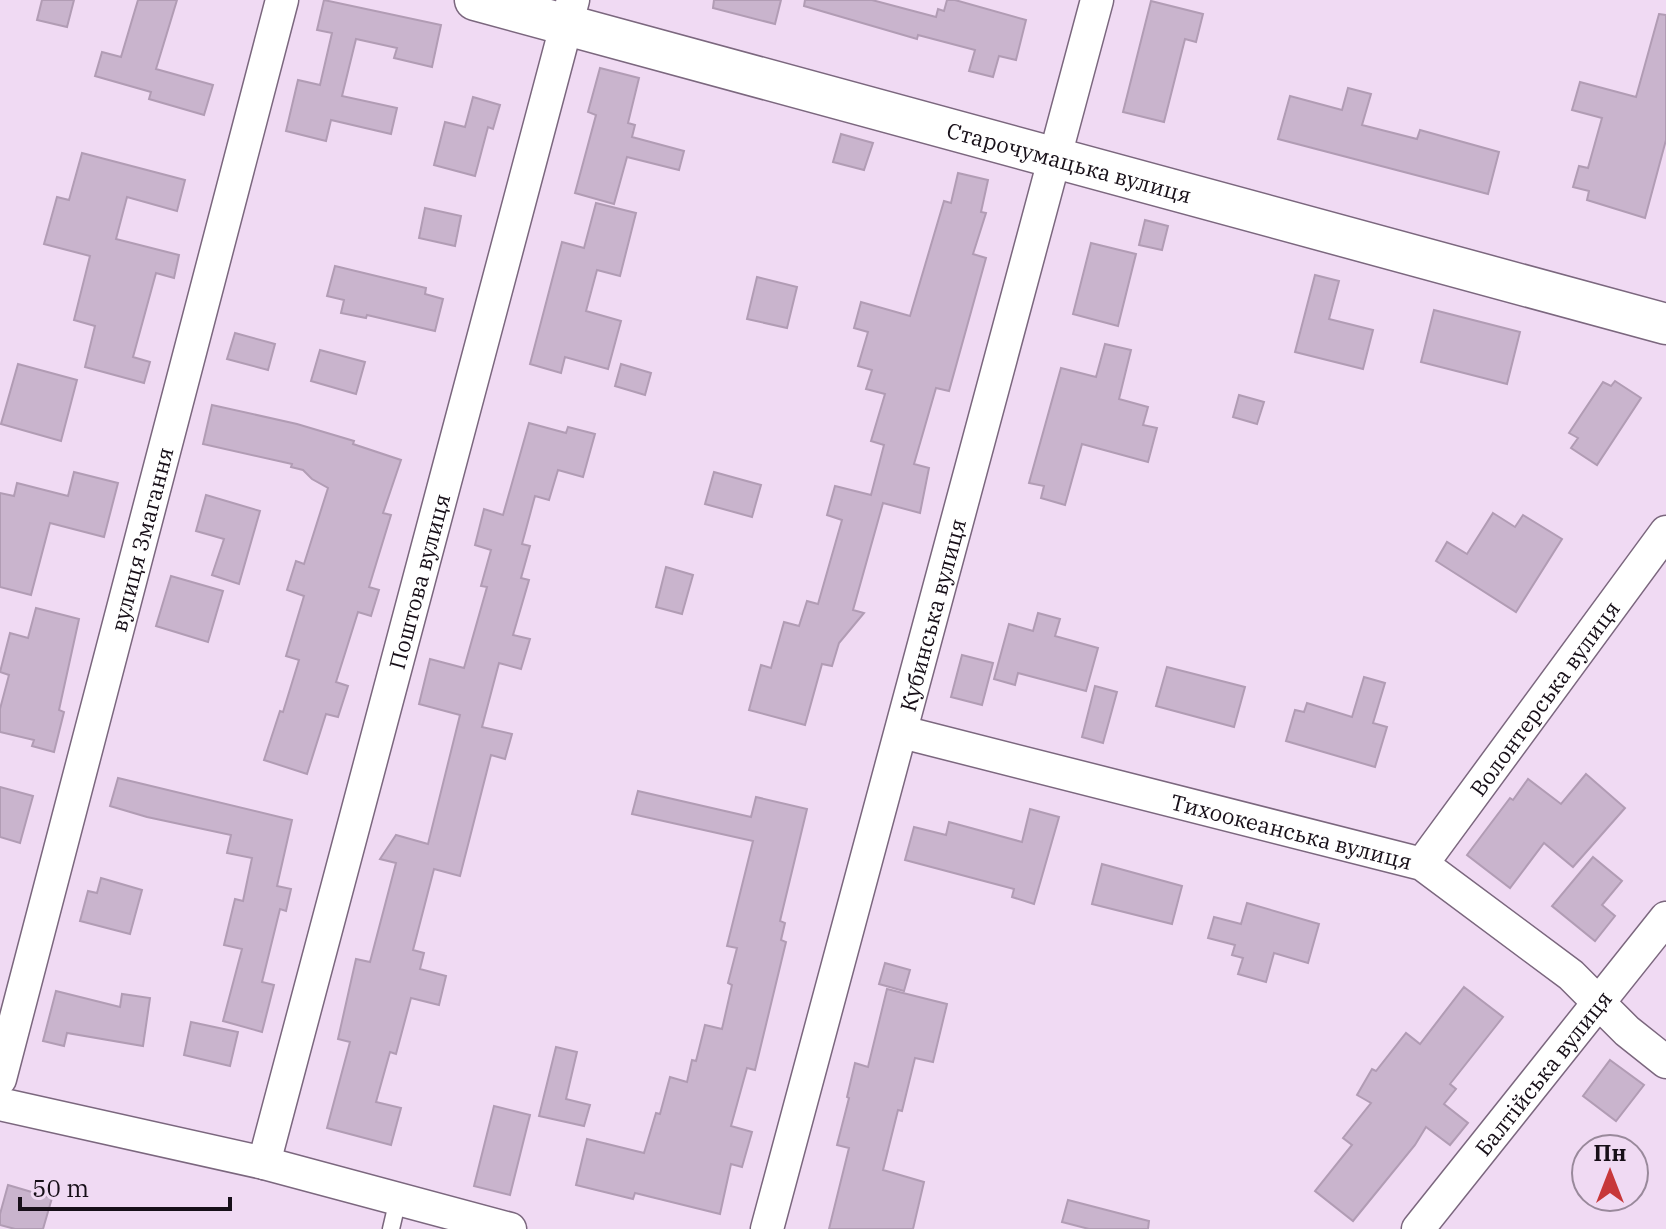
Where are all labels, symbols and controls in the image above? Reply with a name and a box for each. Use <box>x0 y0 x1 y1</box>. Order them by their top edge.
street label: Старочумацька вулиця <box>944 115 1195 209</box>
street label: вулиця Змагання <box>103 444 179 635</box>
street label: Поштова вулиця <box>381 490 456 672</box>
street label: Кубинська вулиця <box>892 515 972 714</box>
street label: Волонтерська вулиця <box>1463 594 1625 802</box>
street label: Тихоокеанська вулиця <box>1168 786 1415 875</box>
street label: Балтійська вулиця <box>1468 984 1617 1161</box>
north arrow <box>1570 1133 1650 1213</box>
text: Пн <box>1594 1138 1626 1167</box>
scale bar <box>20 1161 230 1211</box>
text: 50 m <box>32 1172 89 1204</box>

